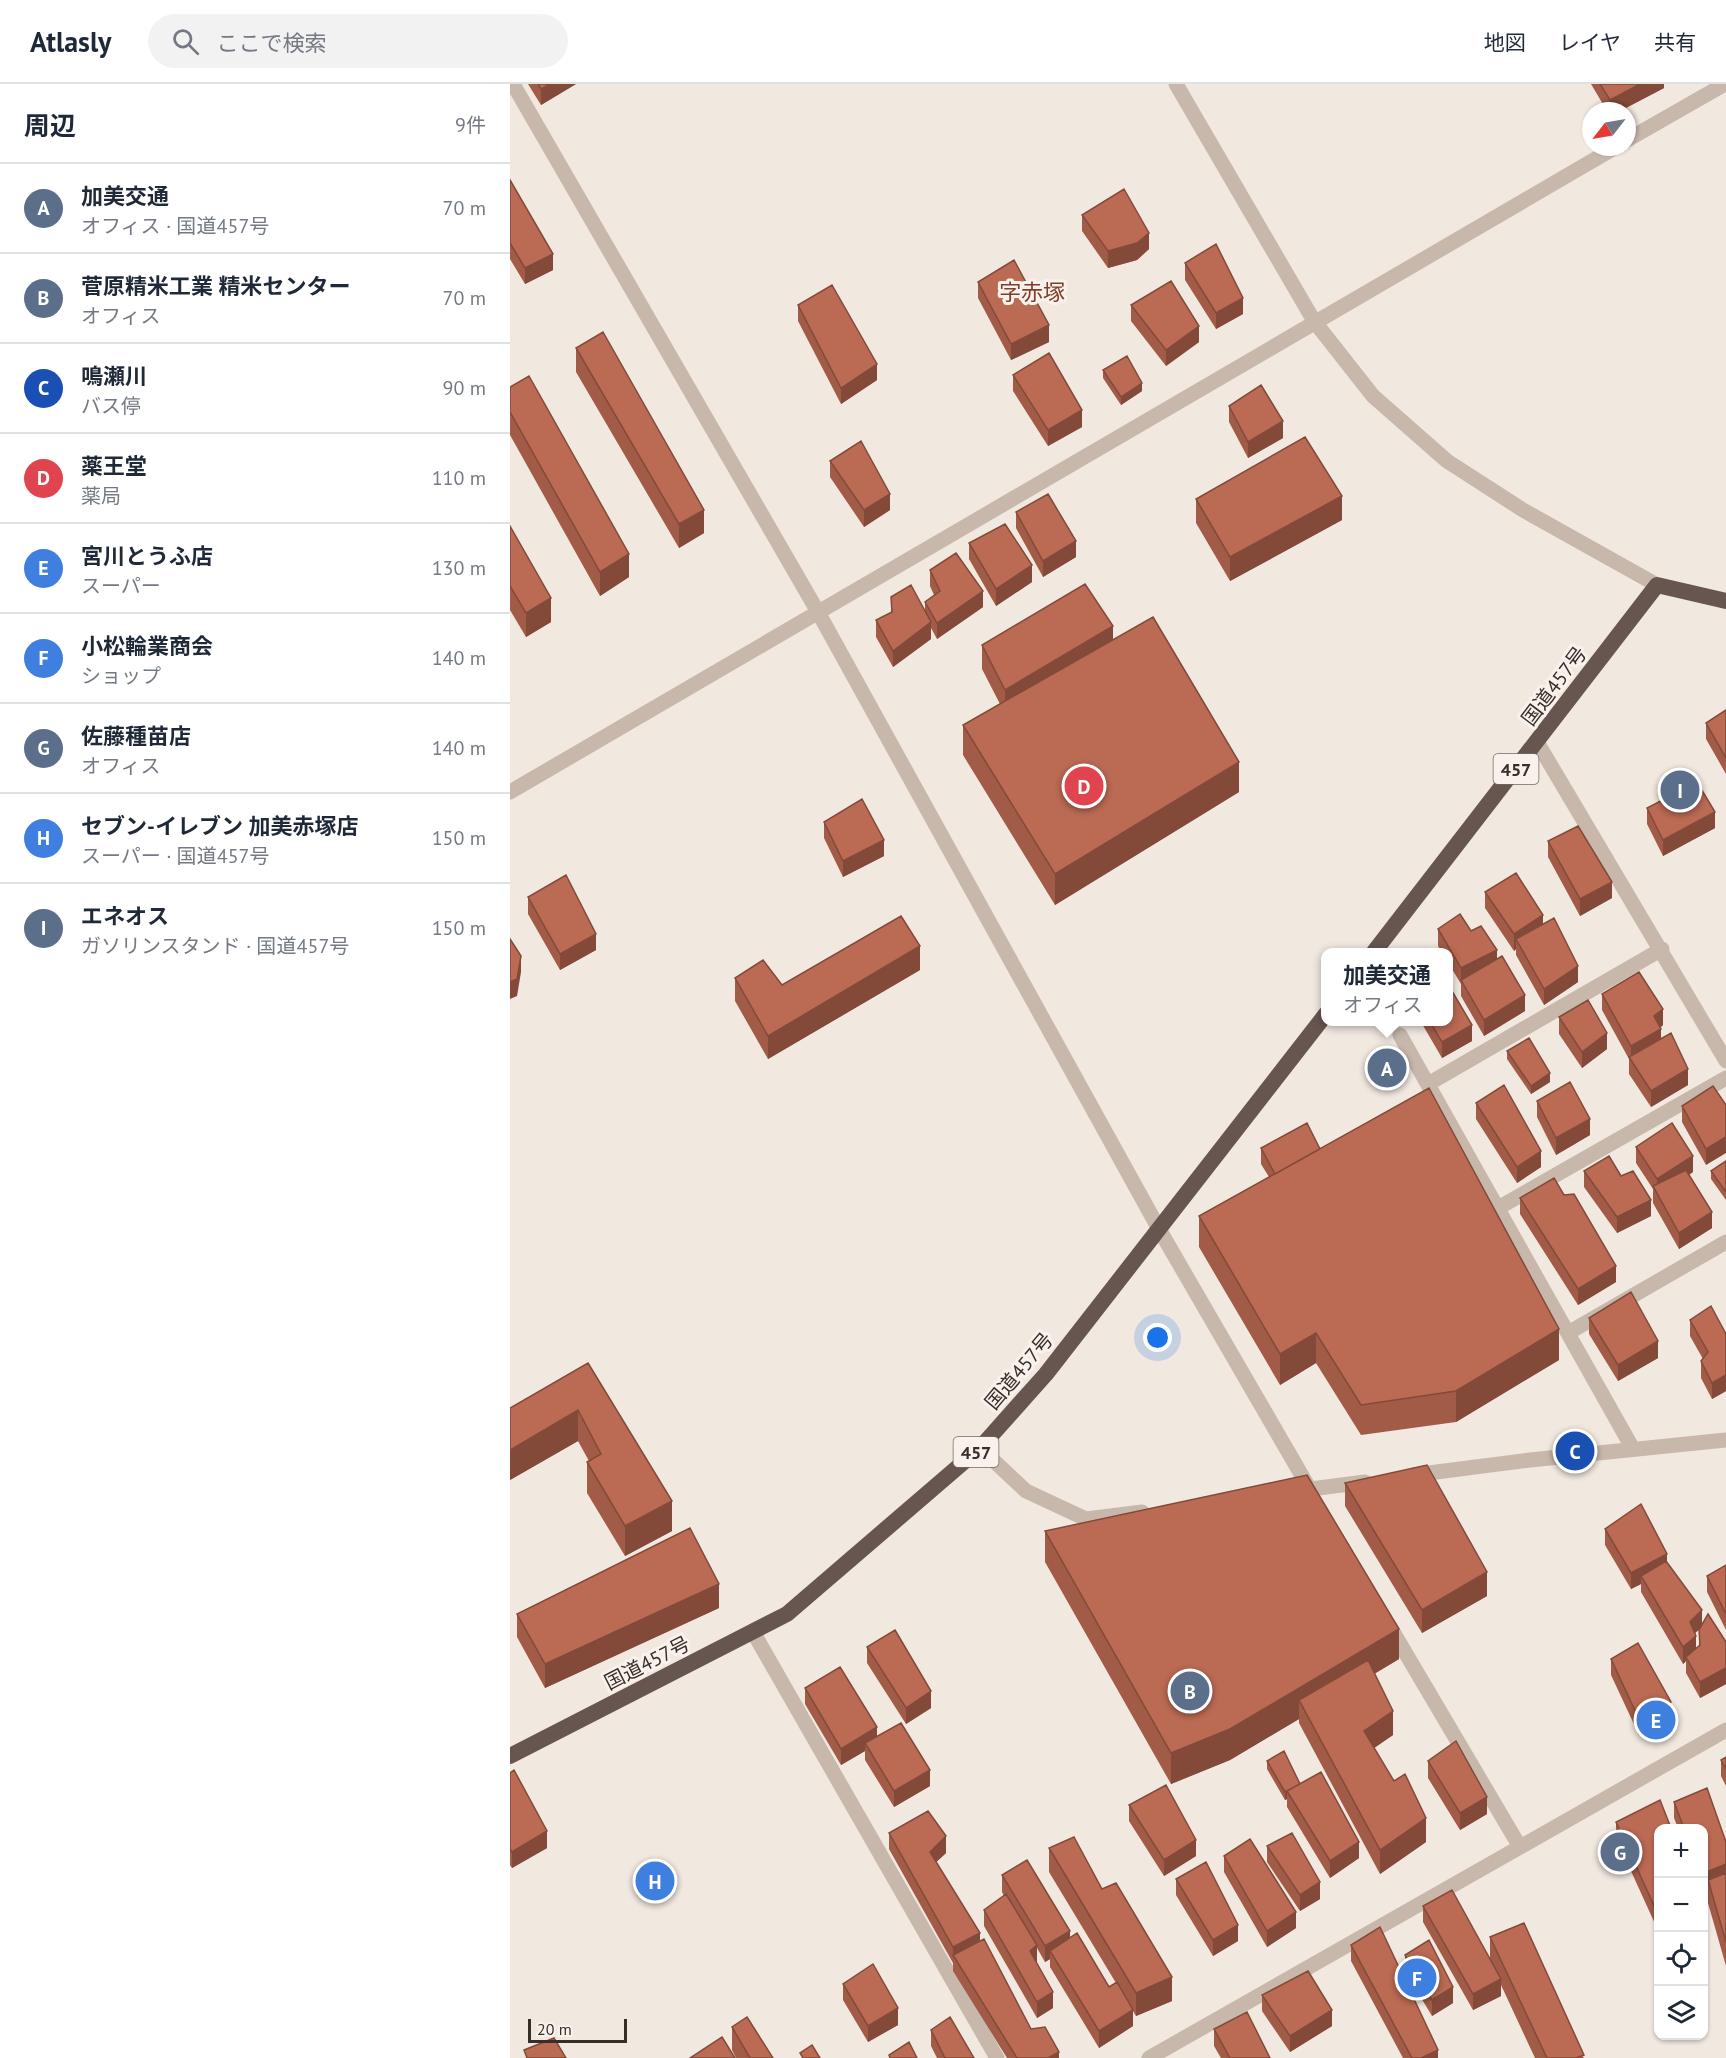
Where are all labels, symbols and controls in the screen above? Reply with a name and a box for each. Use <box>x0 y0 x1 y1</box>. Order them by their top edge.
search box <box>148 14 568 68</box>
text: Atlasly <box>30 23 112 60</box>
icon: search <box>169 25 202 58</box>
text: ここで検索 <box>217 29 327 57</box>
text: 地図 <box>1484 29 1526 56</box>
text: レイヤ <box>1559 29 1621 56</box>
text: 共有 <box>1654 29 1696 56</box>
north arrow <box>1582 102 1636 156</box>
text: 周辺 <box>24 109 76 142</box>
text: 9件 <box>455 112 486 138</box>
text: 加美交通 <box>81 182 169 210</box>
text: A <box>37 195 50 221</box>
text: 70 m <box>443 195 486 221</box>
text: オフィス · 国道457号 <box>81 213 269 239</box>
text: 菅原精米工業 精米センター <box>81 272 351 300</box>
district label: 字赤塚 <box>999 278 1065 306</box>
text: B <box>38 285 49 311</box>
text: 70 m <box>443 285 486 311</box>
text: オフィス <box>81 303 161 329</box>
text: 鳴瀬川 <box>81 362 147 390</box>
text: C <box>38 375 49 401</box>
text: 90 m <box>443 375 486 401</box>
text: バス停 <box>81 393 141 419</box>
text: 薬王堂 <box>81 452 147 480</box>
text: D <box>37 465 50 491</box>
text: 110 m <box>432 465 486 491</box>
text: 薬局 <box>81 483 121 509</box>
text: 宮川とうふ店 <box>81 542 213 570</box>
text: E <box>38 555 49 581</box>
text: 130 m <box>432 555 486 581</box>
text: スーパー <box>81 573 161 599</box>
text: 小松輪業商会 <box>81 632 213 660</box>
street label: 国道457号 <box>1516 641 1592 731</box>
text: F <box>38 645 49 671</box>
text: 140 m <box>432 645 486 671</box>
text: ショップ <box>81 663 161 689</box>
text: 佐藤種苗店 <box>81 722 191 750</box>
text: G <box>37 735 50 761</box>
text: 140 m <box>432 735 486 761</box>
text: オフィス <box>81 753 161 779</box>
road number: 457 <box>1494 754 1538 784</box>
pin: D <box>1064 764 1104 808</box>
pin: I <box>1660 768 1700 812</box>
text: セブン-イレブン 加美赤塚店 <box>81 812 359 840</box>
text: H <box>37 825 50 851</box>
text: 150 m <box>432 825 486 851</box>
text: スーパー · 国道457号 <box>81 843 270 869</box>
text: エネオス <box>81 902 169 930</box>
text: I <box>41 915 46 941</box>
text: 150 m <box>432 915 486 941</box>
text: ガソリンスタンド · 国道457号 <box>81 933 349 959</box>
popup <box>1321 948 1453 1026</box>
text: 加美交通 <box>1343 961 1431 989</box>
text: オフィス <box>1343 992 1423 1018</box>
pin: A <box>1368 1046 1406 1090</box>
your location <box>1143 1323 1172 1352</box>
street label: 国道457号 <box>979 1327 1059 1415</box>
pin: C <box>1556 1428 1594 1474</box>
road number: 457 <box>954 1437 998 1467</box>
street label: 国道457号 <box>600 1630 694 1696</box>
pin: B <box>1170 1668 1210 1714</box>
pin: E <box>1636 1698 1676 1742</box>
map controls <box>1654 1824 1708 2040</box>
button: + <box>1654 1824 1708 1878</box>
pin: G <box>1600 1830 1640 1874</box>
pin: H <box>636 1858 674 1904</box>
button: − <box>1654 1878 1708 1932</box>
button: locate <box>1654 1932 1708 1986</box>
pin: F <box>1398 1956 1436 2000</box>
button: layers <box>1654 1986 1708 2040</box>
scale bar <box>528 2016 627 2044</box>
text: 20 m <box>537 2019 572 2039</box>

